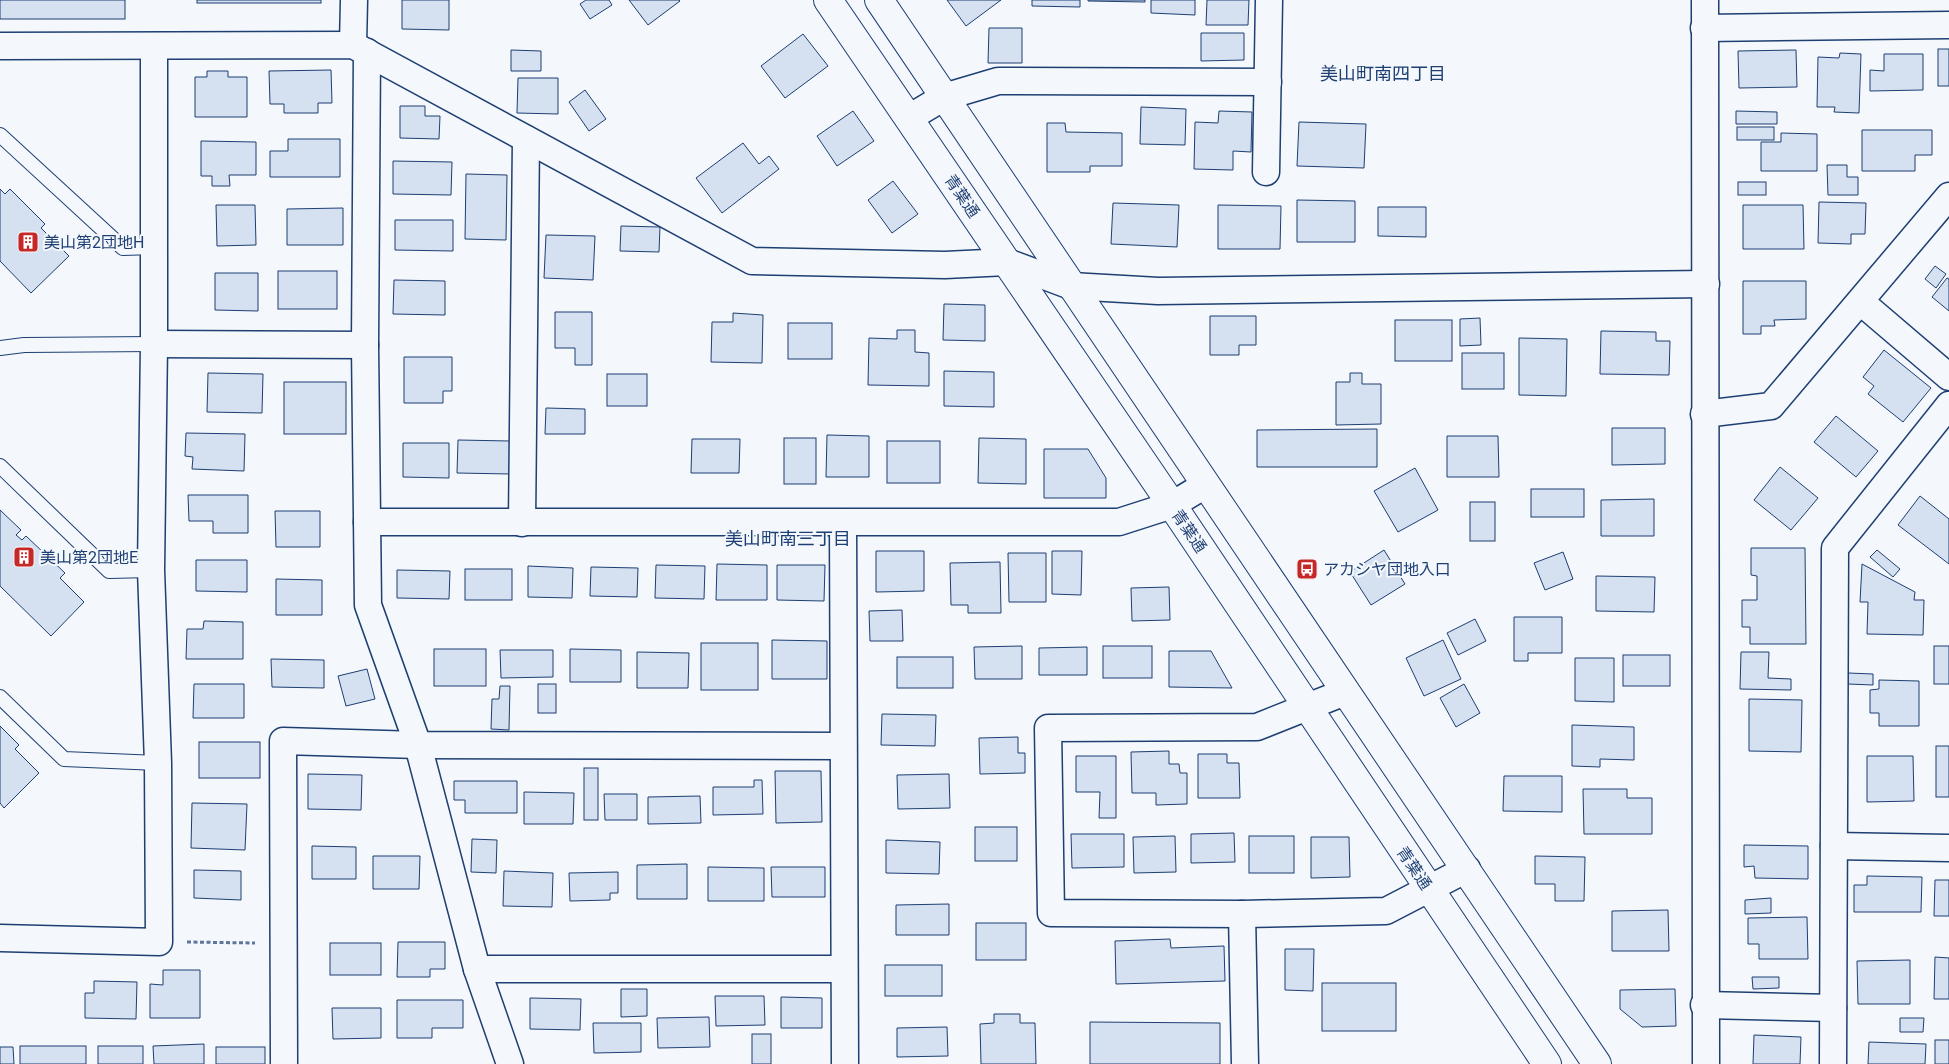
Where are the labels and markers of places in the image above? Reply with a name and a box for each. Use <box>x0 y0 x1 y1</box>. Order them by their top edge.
building icon: 美山第2団地H <box>16 230 40 254</box>
place label: 美山第2団地H <box>44 233 144 252</box>
building icon: 美山第2団地E <box>12 545 36 569</box>
place label: 美山第2団地E <box>40 548 138 567</box>
bus stop icon: アカシヤ団地入口 <box>1295 557 1319 581</box>
place label: アカシヤ団地入口 <box>1323 560 1451 579</box>

